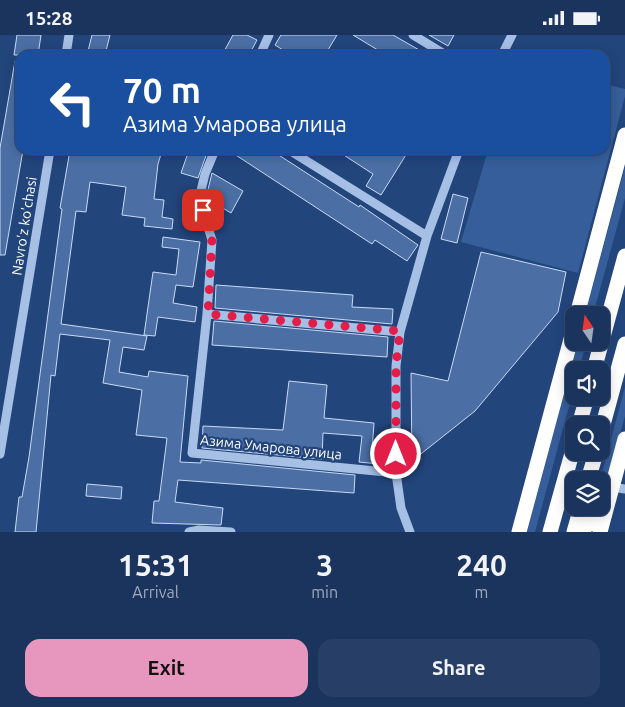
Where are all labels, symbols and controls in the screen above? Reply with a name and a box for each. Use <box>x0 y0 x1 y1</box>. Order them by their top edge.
text: 15:28 <box>25 7 73 29</box>
icon: left <box>40 70 105 135</box>
text: 70 m <box>123 70 201 110</box>
text: Азима Умарова улица <box>123 111 347 136</box>
street label: Navro'z ko'chasi <box>8 176 40 276</box>
pin <box>182 189 224 231</box>
icon: arrive <box>189 196 217 224</box>
north arrow <box>565 306 610 351</box>
map controls <box>565 306 610 516</box>
button: sound <box>565 361 610 406</box>
button: search <box>565 416 610 461</box>
position arrow <box>369 427 421 479</box>
street label: Азима Умарова улица <box>199 432 343 462</box>
button: layers <box>565 471 610 516</box>
text: 15:31 <box>118 548 193 582</box>
text: 3 <box>316 548 333 582</box>
text: 240 <box>456 548 507 582</box>
text: Arrival <box>132 583 179 601</box>
text: min <box>311 583 338 601</box>
text: m <box>475 583 488 601</box>
button: Exit <box>25 639 308 697</box>
button: Share <box>318 639 600 697</box>

